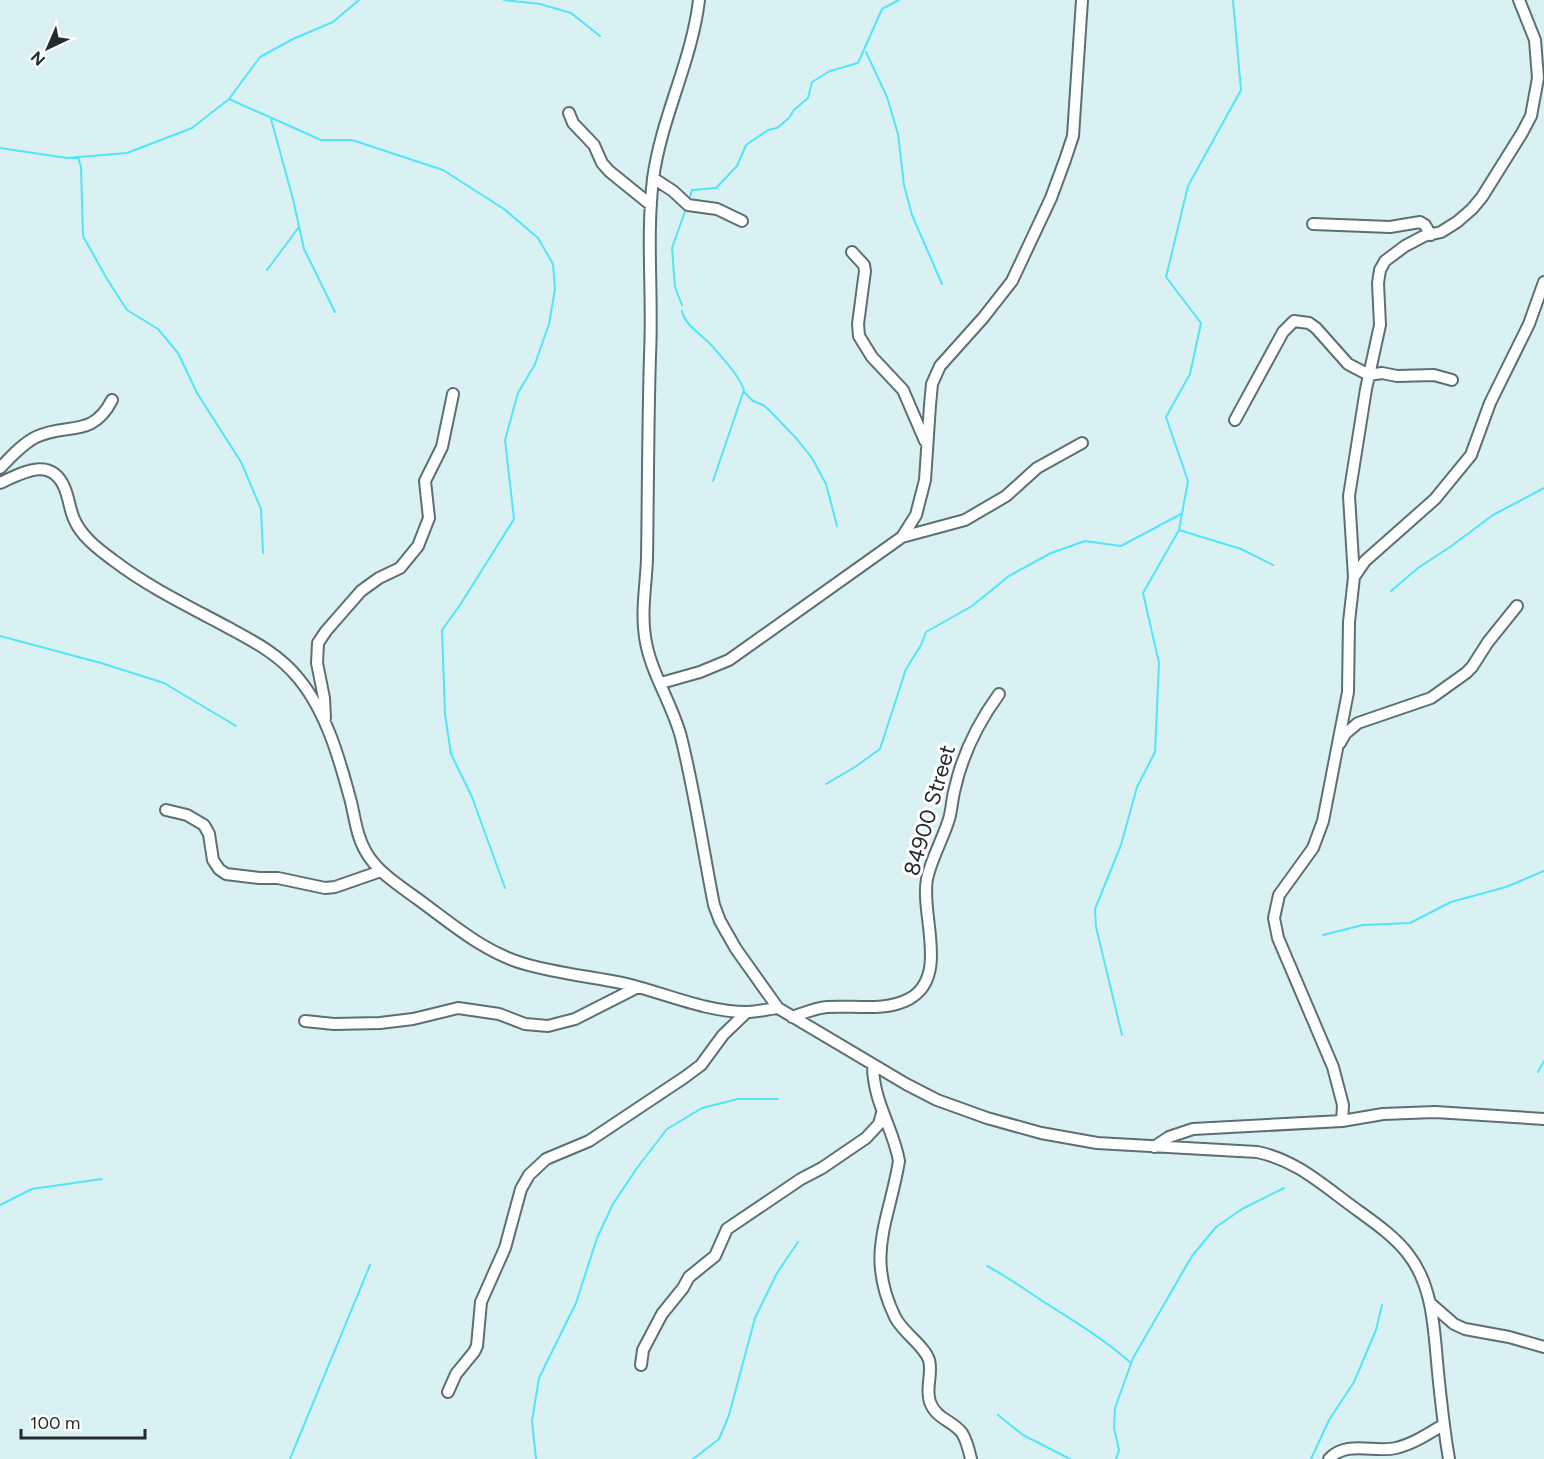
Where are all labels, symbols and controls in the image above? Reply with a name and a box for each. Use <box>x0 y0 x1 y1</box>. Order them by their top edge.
north arrow <box>18 18 78 78</box>
text: N <box>27 47 49 70</box>
street label: 84900 Street <box>898 742 961 879</box>
scale bar <box>21 1402 146 1440</box>
text: 100 m <box>30 1412 80 1434</box>

